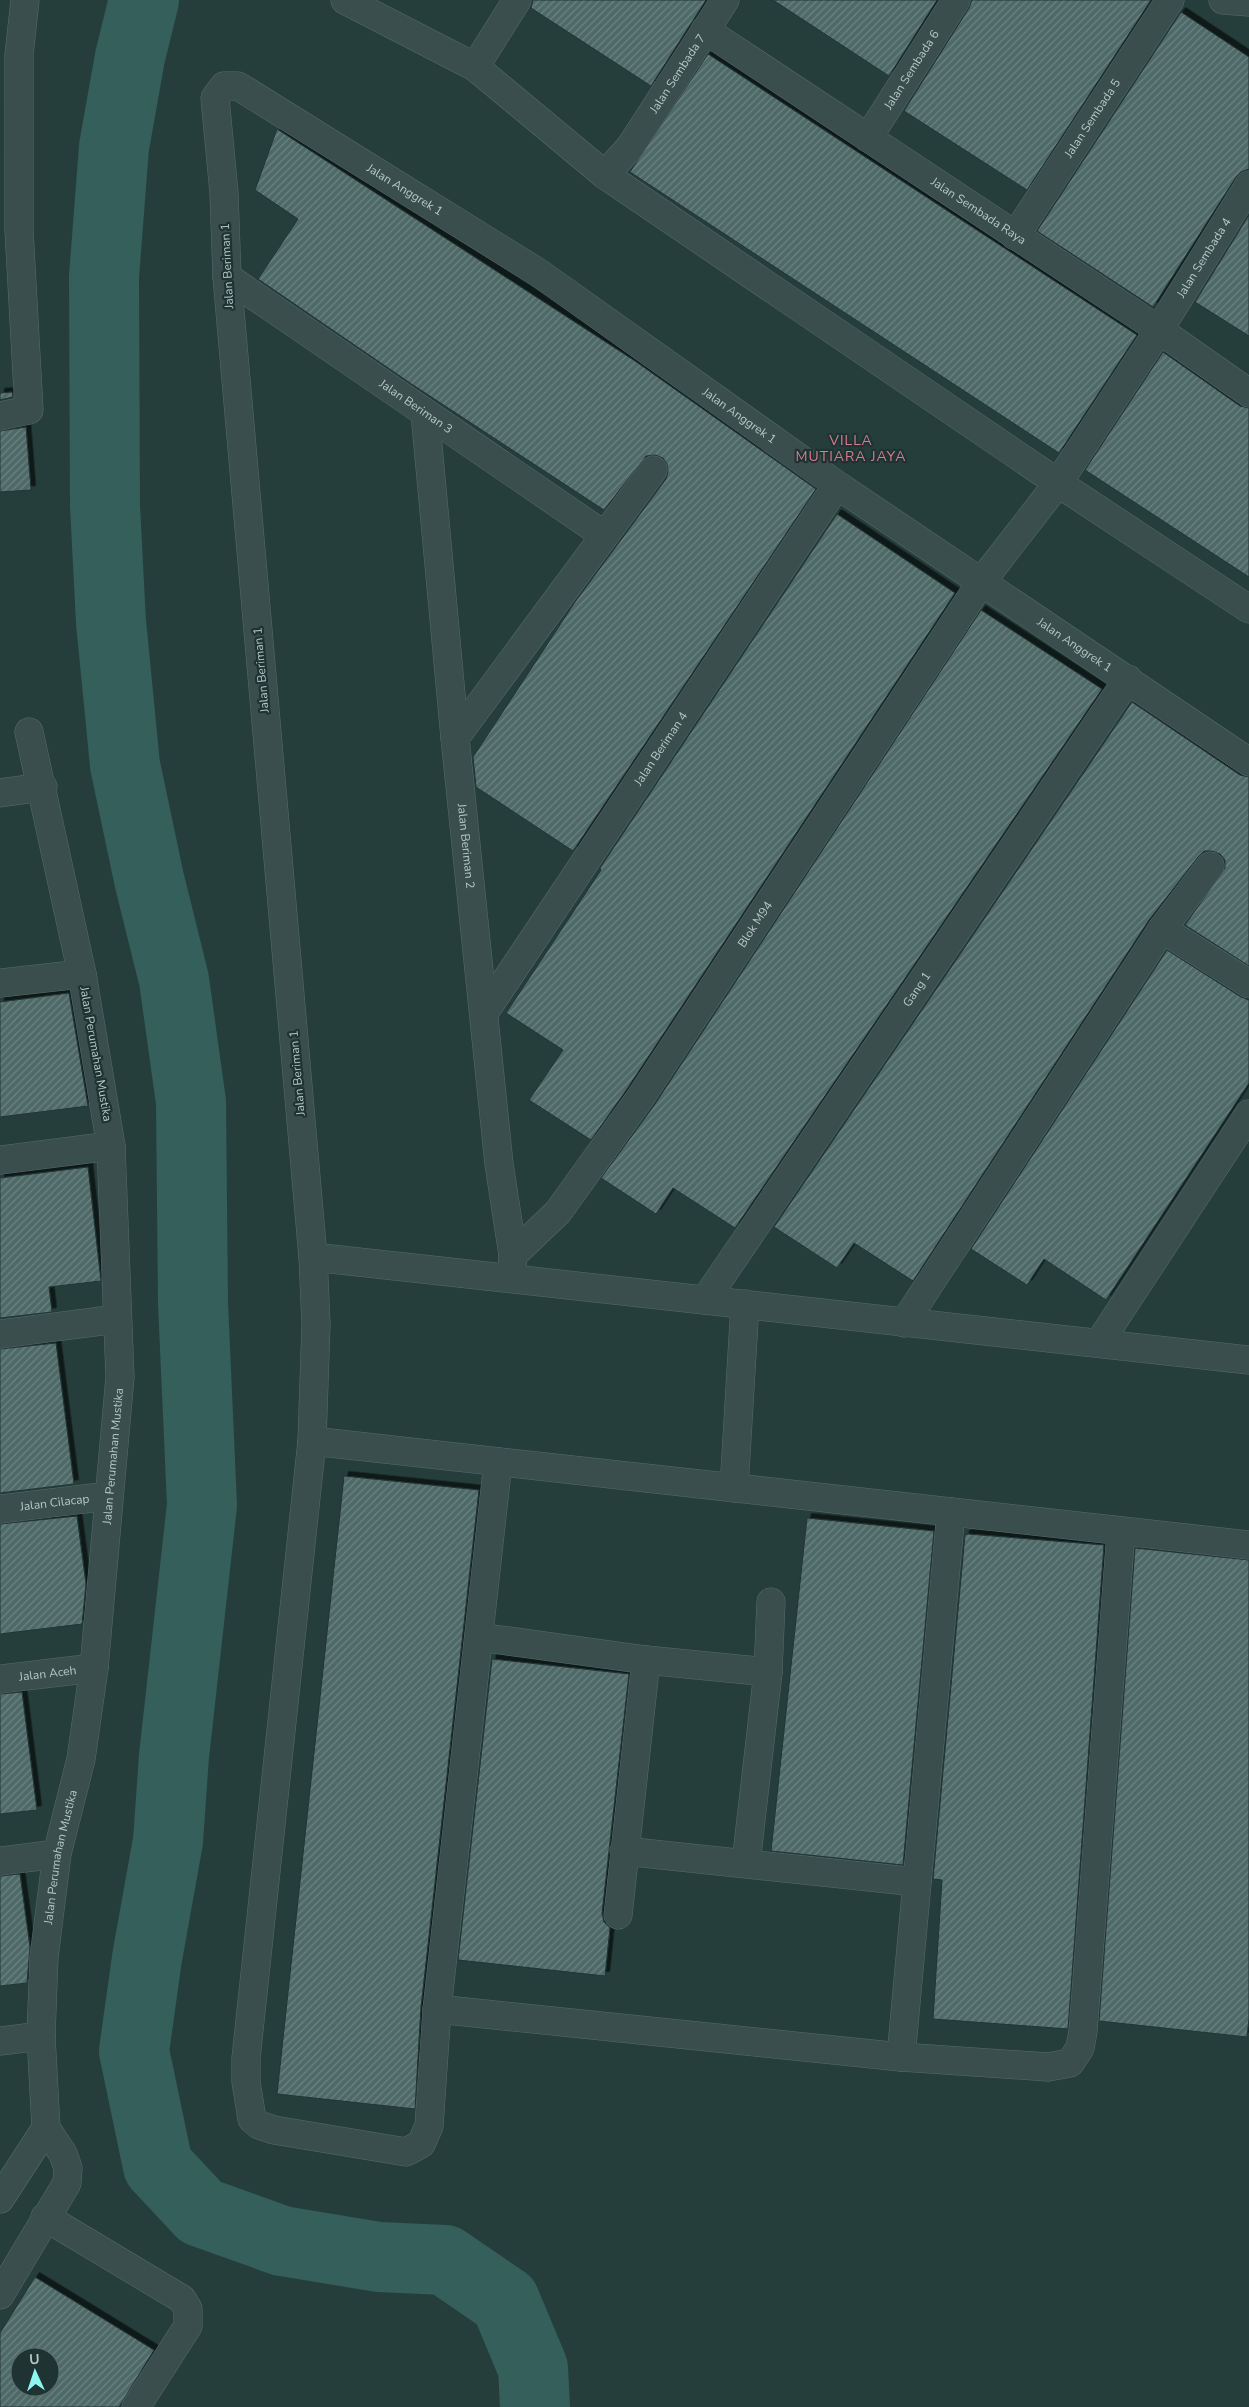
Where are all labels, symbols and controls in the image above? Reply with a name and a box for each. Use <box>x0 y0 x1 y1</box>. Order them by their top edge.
street label: Jalan Sembada 6 <box>880 27 943 113</box>
street label: Jalan Sembada 7 <box>645 31 709 117</box>
street label: Jalan Sembada 5 <box>1060 76 1124 162</box>
street label: Jalan Anggrek 1 <box>363 159 446 219</box>
street label: Jalan Sembada Raya <box>927 173 1029 248</box>
street label: Jalan Sembada 4 <box>1172 215 1235 302</box>
street label: Jalan Beriman 1 <box>217 223 237 310</box>
street label: Jalan Beriman 3 <box>375 375 456 437</box>
street label: Jalan Anggrek 1 <box>699 383 779 447</box>
district label: VILLA MUTIARA JAYA <box>796 431 906 466</box>
street label: Jalan Anggrek 1 <box>1033 613 1115 676</box>
street label: Jalan Beriman 1 <box>249 627 273 714</box>
street label: Jalan Beriman 4 <box>630 709 691 789</box>
street label: Jalan Beriman 2 <box>454 802 479 889</box>
street label: Blok M94 <box>734 898 776 950</box>
street label: Gang 1 <box>899 969 934 1010</box>
street label: Jalan Perumahan Mustika <box>76 984 116 1123</box>
street label: Jalan Beriman 1 <box>285 1030 309 1117</box>
street label: Jalan Perumahan Mustika <box>99 1387 127 1526</box>
street label: Jalan Cilacap <box>18 1490 90 1515</box>
street label: Jalan Aceh <box>17 1662 77 1685</box>
street label: Jalan Perumahan Mustika <box>40 1788 81 1926</box>
north arrow <box>10 2347 60 2397</box>
text: U <box>29 2350 40 2369</box>

